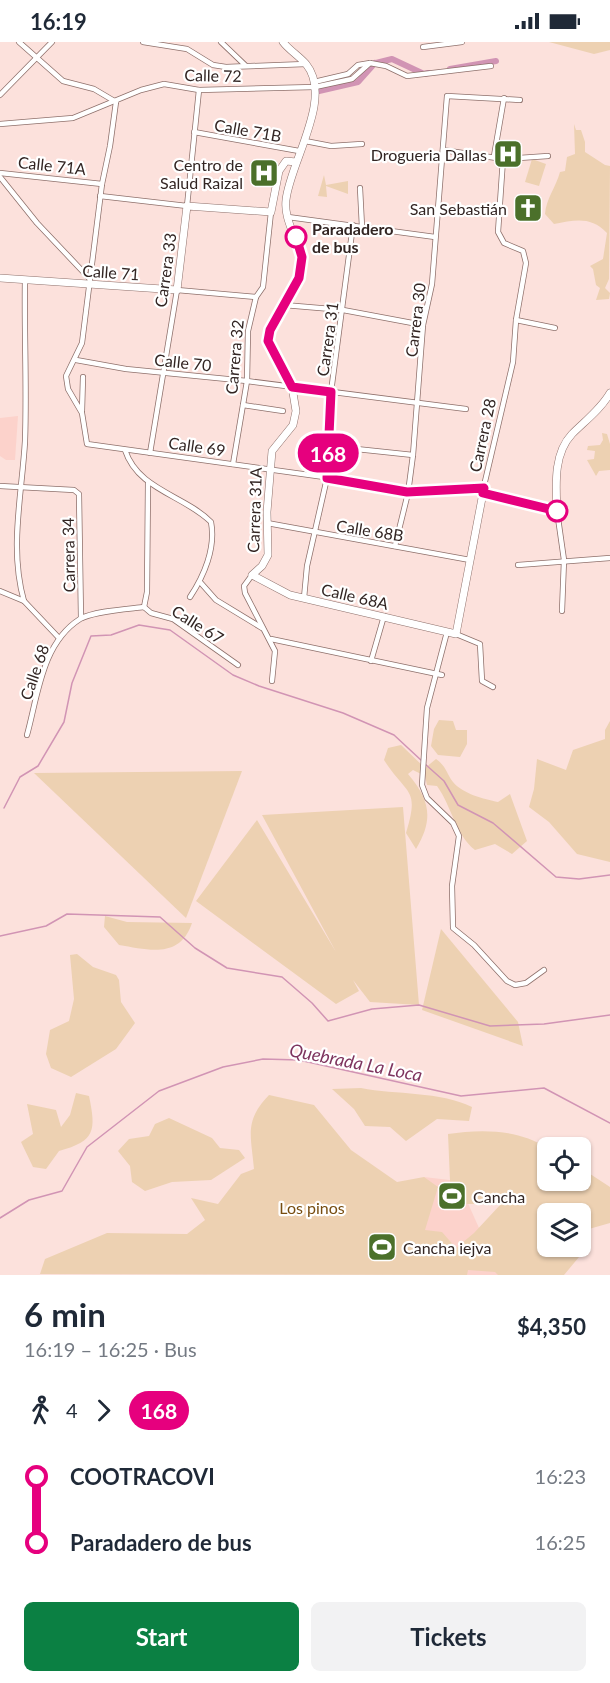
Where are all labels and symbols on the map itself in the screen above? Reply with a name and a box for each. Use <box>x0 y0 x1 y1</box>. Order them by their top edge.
street label: Calle 72 <box>184 65 242 85</box>
street label: Calle 71B <box>213 115 283 145</box>
hospital icon: Drogueria Dallas <box>492 138 524 170</box>
place label: Drogueria Dallas <box>371 145 487 164</box>
street label: Calle 71A <box>17 152 87 178</box>
place label: Centro de Salud Raizal <box>160 155 243 192</box>
hospital icon: Centro de Salud Raizal <box>248 157 280 189</box>
church icon: San Sebastián <box>512 192 544 224</box>
place label: San Sebastián <box>410 199 507 218</box>
place label: Paradadero de bus <box>312 219 394 256</box>
marker: Paradadero de bus <box>285 226 307 248</box>
street label: Carrera 33 <box>150 232 180 308</box>
street label: Calle 71 <box>82 261 140 283</box>
street label: Carrera 30 <box>401 282 429 358</box>
street label: Carrera 31 <box>312 301 342 377</box>
street label: Carrera 32 <box>221 319 247 395</box>
street label: Calle 70 <box>154 350 212 374</box>
street label: Carrera 28 <box>465 396 499 474</box>
street label: Calle 69 <box>167 433 227 459</box>
line badge: 168 <box>294 434 362 472</box>
street label: Carrera 31A <box>243 467 265 553</box>
unlabelled marker <box>546 500 568 522</box>
street label: Calle 68B <box>335 515 405 545</box>
street label: Carrera 34 <box>58 517 78 593</box>
street label: Calle 68A <box>320 579 390 613</box>
street label: Calle 67 <box>169 601 227 647</box>
street label: Calle 68 <box>16 642 52 702</box>
water label: Quebrada La Loca <box>288 1038 424 1086</box>
sports icon: Cancha <box>436 1180 468 1212</box>
place label: Cancha <box>473 1187 525 1206</box>
park label: Los pinos <box>279 1198 345 1217</box>
sports icon: Cancha iejva <box>366 1231 398 1263</box>
place label: Cancha iejva <box>403 1238 491 1257</box>

